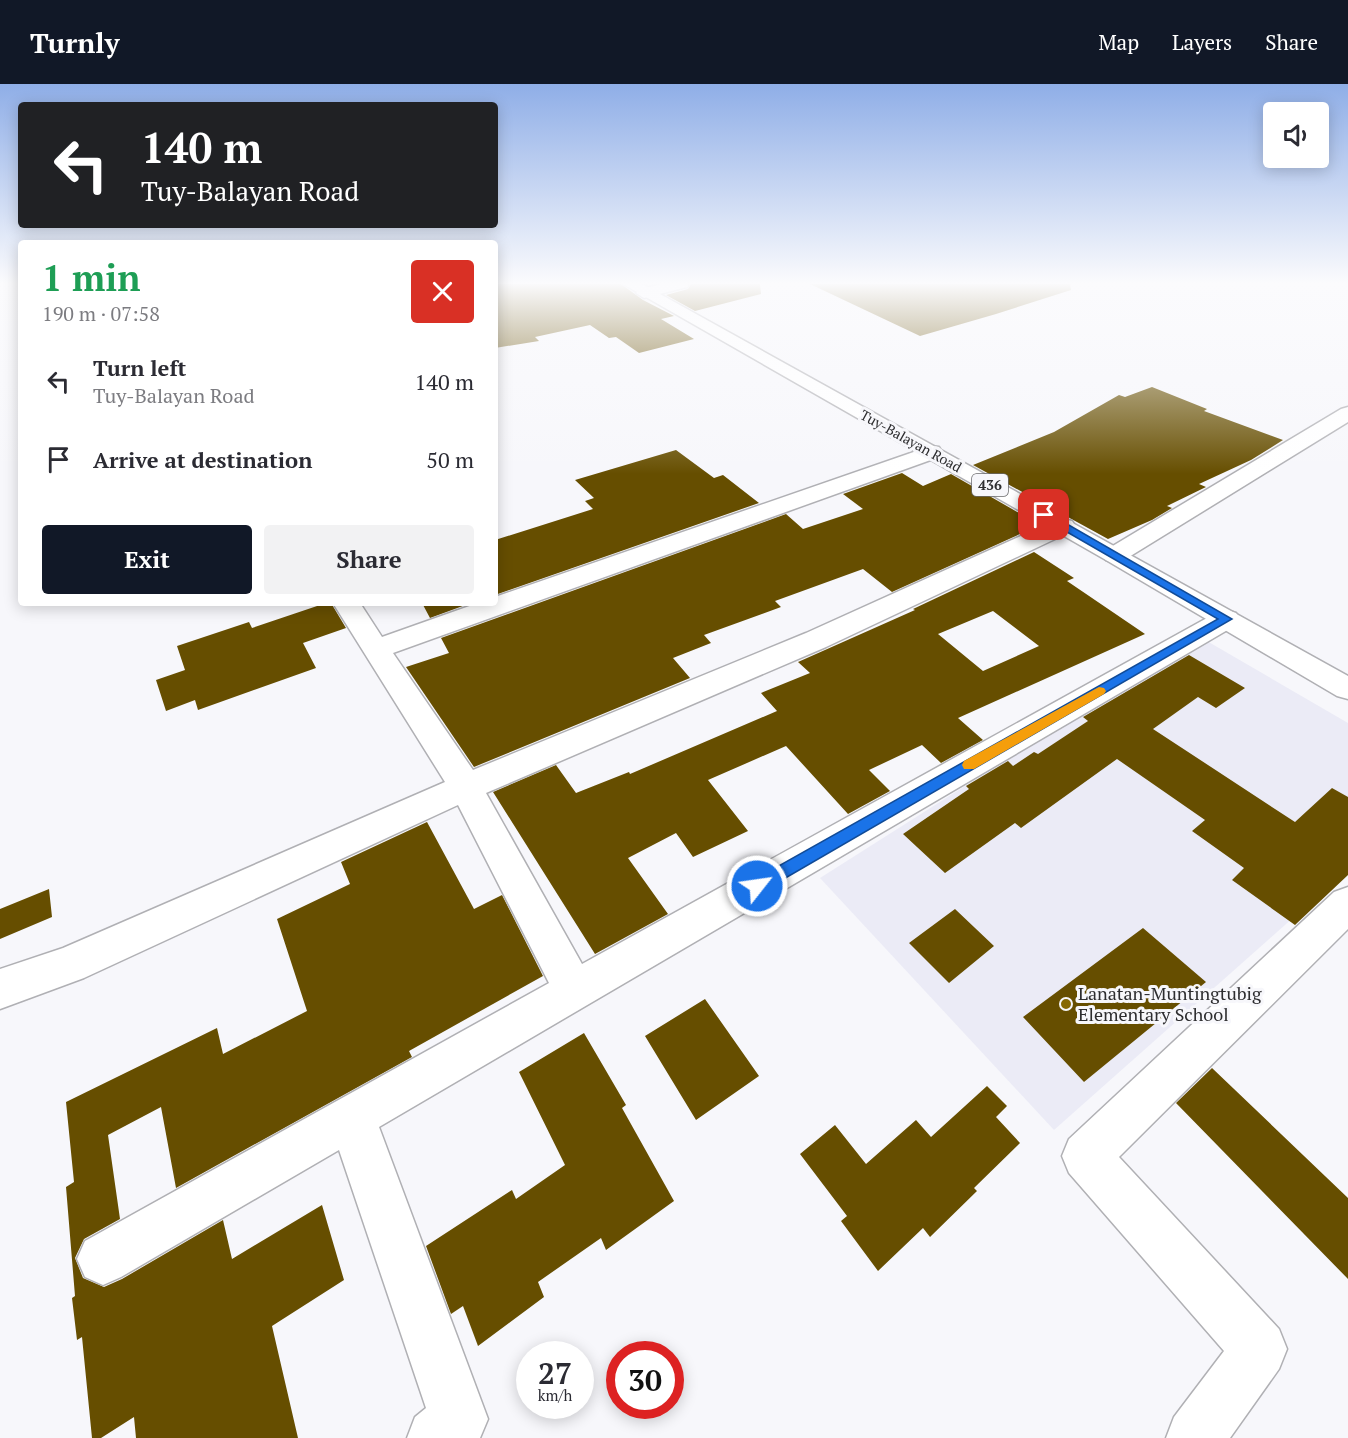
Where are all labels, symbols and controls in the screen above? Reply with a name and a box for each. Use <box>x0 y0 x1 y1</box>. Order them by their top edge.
text: Turnly <box>30 24 119 61</box>
text: Map <box>1098 28 1139 56</box>
text: Layers <box>1172 28 1232 56</box>
text: Share <box>1265 28 1318 56</box>
map controls <box>1263 102 1329 168</box>
button: sound <box>1263 102 1329 168</box>
text: 140 m <box>141 119 262 175</box>
icon: left <box>42 126 120 204</box>
text: Tuy-Balayan Road <box>141 173 359 209</box>
text: 1 min <box>42 254 140 301</box>
button: close <box>411 260 474 323</box>
text: 190 m · 07:58 <box>42 300 160 327</box>
text: Turn left <box>93 353 186 382</box>
icon: left <box>42 365 75 398</box>
text: 140 m <box>414 367 474 396</box>
text: Tuy-Balayan Road <box>93 382 255 409</box>
street label: Tuy-Balayan Road <box>857 405 966 476</box>
icon: arrive <box>42 443 75 476</box>
text: Arrive at destination <box>93 445 312 474</box>
text: 50 m <box>426 445 474 474</box>
road number: 436 <box>972 474 1008 496</box>
pin <box>1018 489 1069 540</box>
icon: arrive <box>1027 498 1060 531</box>
button: Exit <box>42 525 252 594</box>
button: Share <box>264 525 474 594</box>
position arrow <box>725 854 789 918</box>
place label: Lanatan-Muntingtubig Elementary School <box>1078 981 1262 1026</box>
marker: Lanatan-Muntingtubig Elementary School <box>1059 997 1073 1011</box>
speed limit sign: 30 <box>606 1341 684 1419</box>
text: 27 <box>538 1353 572 1393</box>
text: km/h <box>538 1385 572 1405</box>

